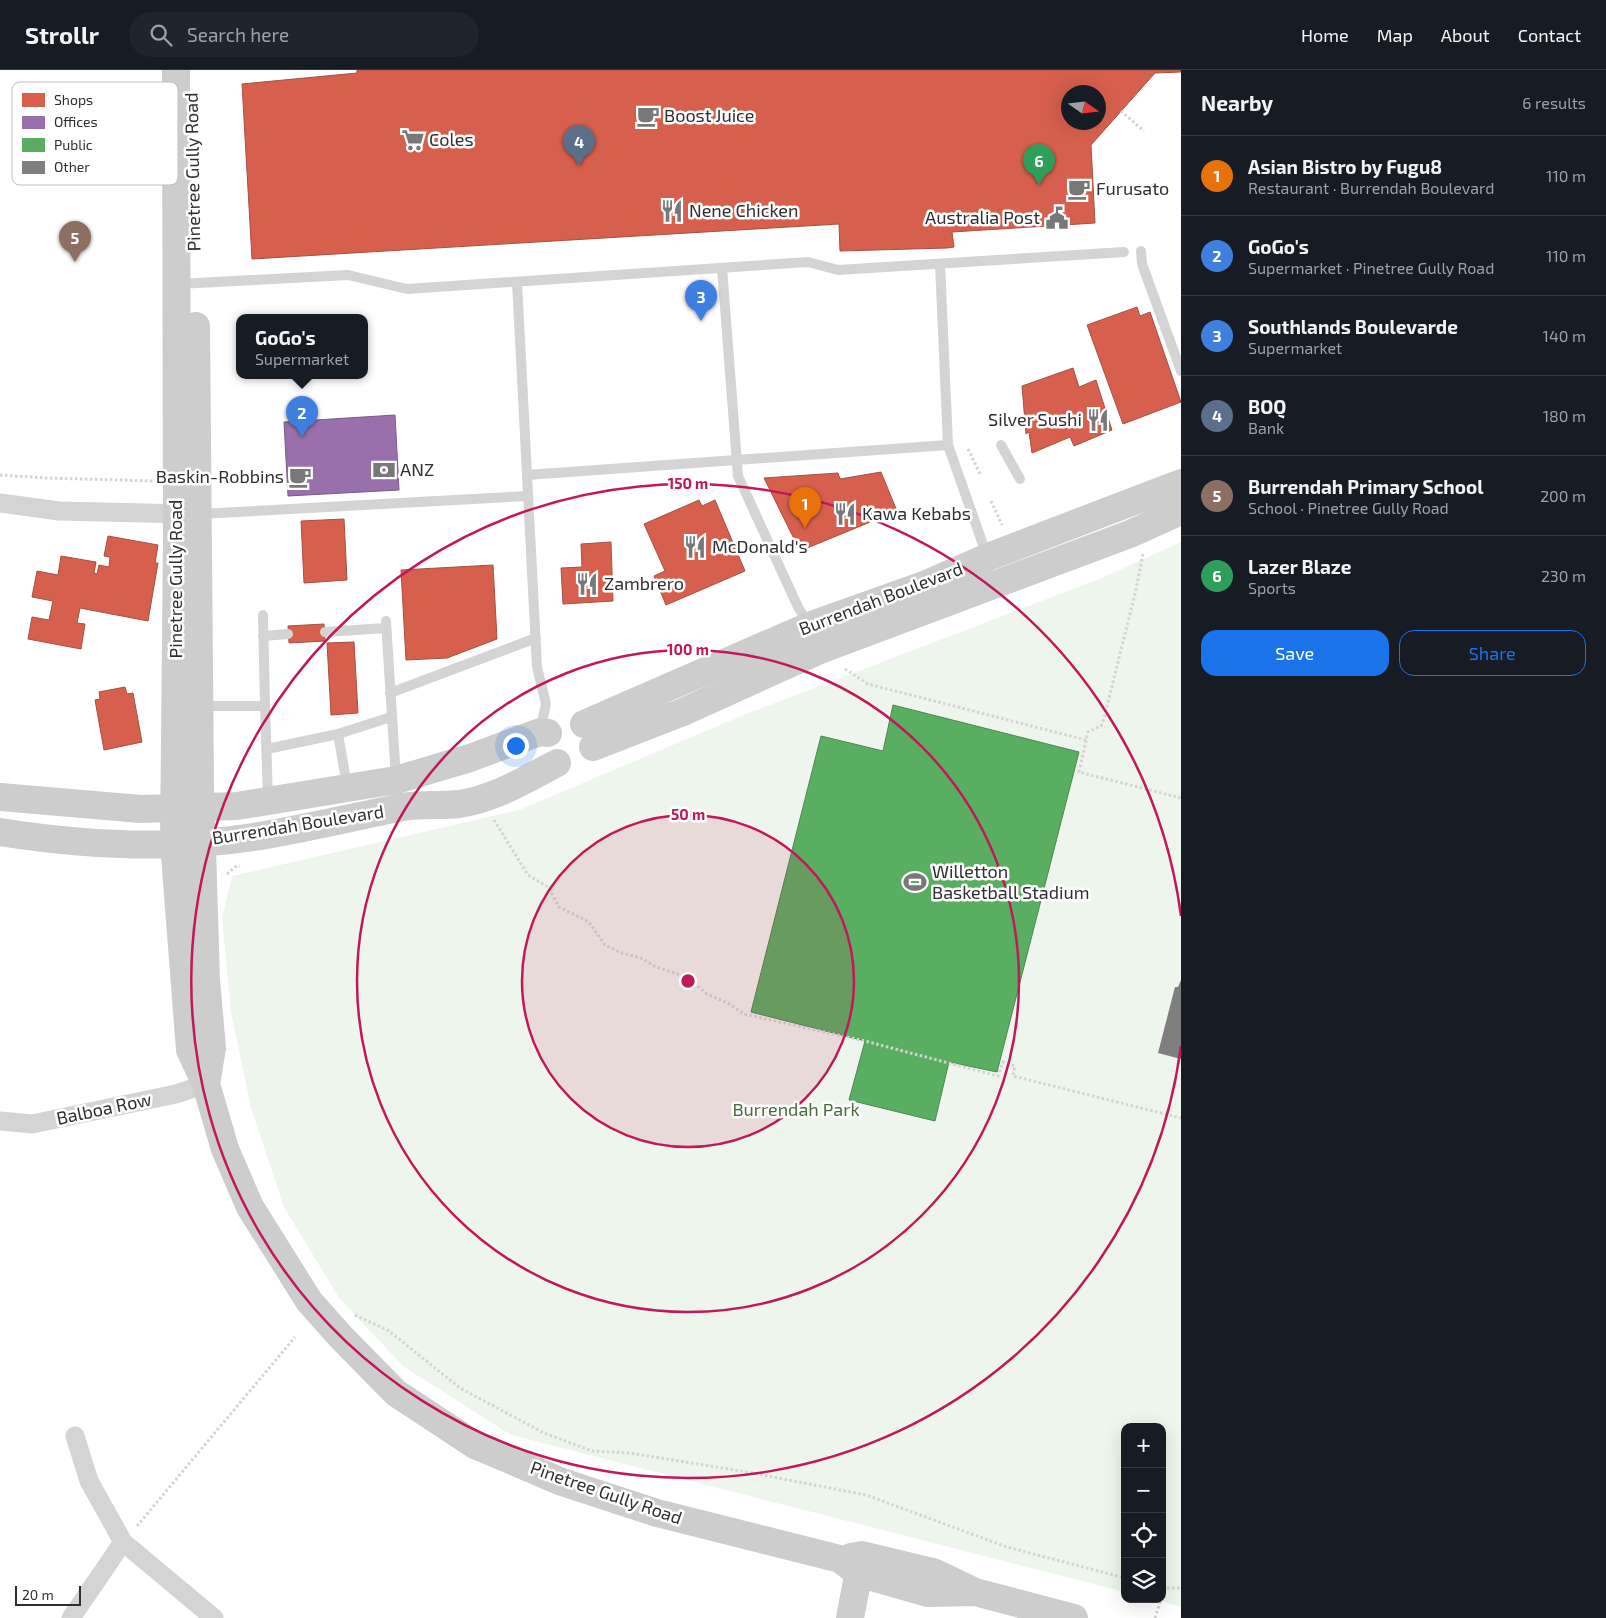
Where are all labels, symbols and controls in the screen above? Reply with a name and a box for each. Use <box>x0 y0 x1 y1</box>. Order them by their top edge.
search box <box>129 12 479 57</box>
text: Strollr <box>25 20 99 49</box>
icon: search <box>147 21 175 49</box>
text: Search here <box>187 23 289 46</box>
text: Home <box>1301 24 1349 46</box>
text: Map <box>1377 24 1413 46</box>
text: About <box>1441 24 1490 46</box>
text: Contact <box>1518 24 1581 46</box>
legend <box>12 82 178 185</box>
north arrow <box>1061 85 1106 130</box>
text: Nearby <box>1201 90 1273 115</box>
text: Shops <box>54 91 93 108</box>
street label: Pinetree Gully Road <box>180 92 204 252</box>
text: 6 results <box>1522 93 1586 112</box>
cafe icon: Boost Juice <box>635 103 661 129</box>
place label: Boost Juice <box>664 104 754 126</box>
text: Offices <box>54 113 98 130</box>
pin: 4 <box>563 125 595 166</box>
supermarket icon: Coles <box>400 127 426 153</box>
place label: Coles <box>429 128 474 150</box>
text: Public <box>54 136 93 153</box>
pin: 6 <box>1023 144 1055 185</box>
text: Asian Bistro by Fugu8 <box>1248 155 1442 178</box>
text: Other <box>54 158 90 175</box>
text: 1 <box>1214 166 1220 185</box>
text: 110 m <box>1546 166 1586 185</box>
cafe icon: Furusato <box>1066 176 1092 202</box>
place label: Furusato <box>1096 177 1169 199</box>
text: Restaurant · Burrendah Boulevard <box>1248 178 1494 197</box>
restaurant icon: Nene Chicken <box>659 198 685 224</box>
place label: Nene Chicken <box>689 199 799 221</box>
public building icon: Australia Post <box>1044 205 1070 231</box>
place label: Australia Post <box>925 206 1040 228</box>
pin: 5 <box>59 221 91 262</box>
text: GoGo's <box>1248 235 1309 258</box>
text: 2 <box>1212 246 1222 265</box>
text: 110 m <box>1546 246 1586 265</box>
text: Supermarket · Pinetree Gully Road <box>1248 258 1494 277</box>
pin: 3 <box>685 280 717 321</box>
popup <box>236 314 368 379</box>
text: Southlands Boulevarde <box>1248 315 1458 338</box>
text: GoGo's <box>255 326 316 349</box>
text: 3 <box>1212 326 1222 345</box>
text: 140 m <box>1543 326 1586 345</box>
text: Supermarket <box>1248 338 1342 357</box>
text: Supermarket <box>255 349 349 368</box>
text: BOQ <box>1248 395 1286 418</box>
pin: 2 <box>286 396 318 437</box>
text: 4 <box>1212 406 1222 425</box>
text: 180 m <box>1543 406 1586 425</box>
restaurant icon: Silver Sushi <box>1085 407 1111 433</box>
place label: Silver Sushi <box>988 408 1082 430</box>
text: Bank <box>1248 418 1284 437</box>
bank icon: ANZ <box>371 457 397 483</box>
place label: ANZ <box>400 458 434 480</box>
cafe icon: Baskin-Robbins <box>287 464 313 490</box>
place label: Baskin-Robbins <box>156 465 284 487</box>
text: 150 m <box>668 474 708 492</box>
text: Burrendah Primary School <box>1248 475 1483 498</box>
text: 5 <box>1213 486 1221 505</box>
text: 200 m <box>1540 486 1586 505</box>
pin: 1 <box>789 487 821 528</box>
text: School · Pinetree Gully Road <box>1248 498 1449 517</box>
street label: Pinetree Gully Road <box>164 500 186 658</box>
restaurant icon: Kawa Kebabs <box>832 501 858 527</box>
place label: Kawa Kebabs <box>862 502 971 524</box>
restaurant icon: McDonald's <box>682 534 708 560</box>
place label: McDonald's <box>712 535 808 557</box>
text: Lazer Blaze <box>1248 555 1351 578</box>
street label: Burrendah Boulevard <box>796 557 966 639</box>
text: 6 <box>1212 566 1222 585</box>
text: 230 m <box>1541 566 1586 585</box>
restaurant icon: Zambrero <box>574 571 600 597</box>
place label: Zambrero <box>604 572 684 594</box>
text: Sports <box>1248 578 1296 597</box>
button: Save <box>1201 630 1389 676</box>
button: Share <box>1399 630 1586 676</box>
text: 100 m <box>667 640 709 658</box>
your location <box>503 733 529 759</box>
street label: Burrendah Boulevard <box>210 800 385 848</box>
text: 50 m <box>671 805 705 823</box>
place label: Willetton Basketball Stadium <box>932 860 1090 903</box>
sports icon: Willetton Basketball Stadium <box>902 869 928 895</box>
centre of rings <box>679 972 697 990</box>
street label: Balboa Row <box>54 1087 154 1129</box>
park label: Burrendah Park <box>732 1098 860 1120</box>
map controls <box>1121 1423 1166 1603</box>
button: + <box>1121 1423 1166 1468</box>
street label: Pinetree Gully Road <box>528 1456 685 1528</box>
button: − <box>1121 1468 1166 1513</box>
button: locate <box>1121 1513 1166 1558</box>
button: layers <box>1121 1558 1166 1603</box>
scale bar <box>15 1583 81 1606</box>
text: 20 m <box>22 1586 54 1603</box>

